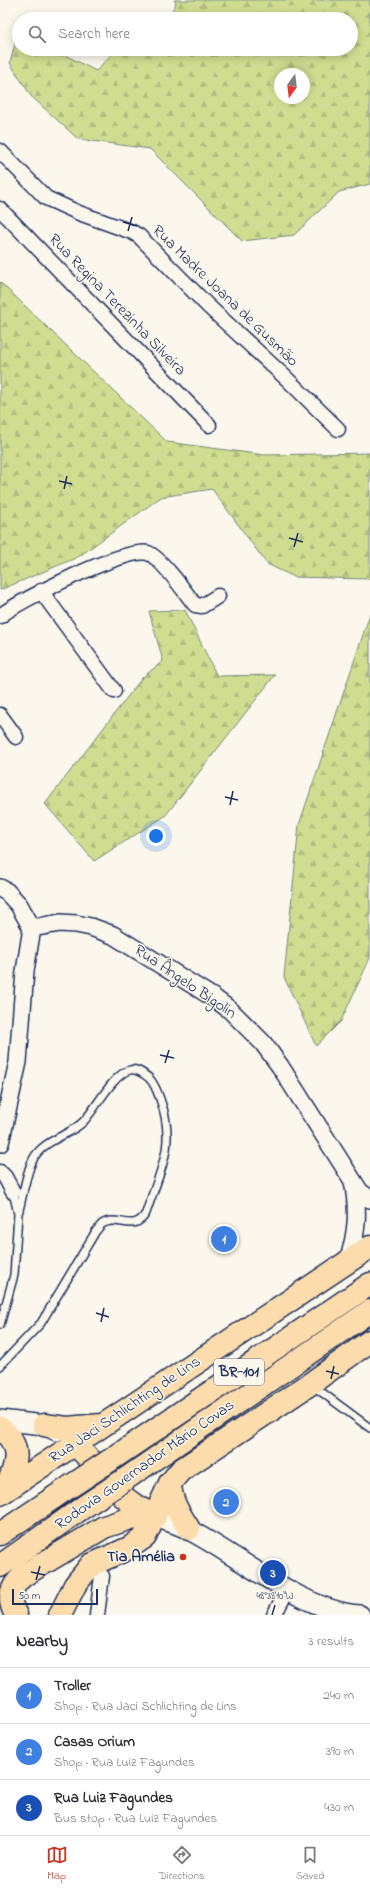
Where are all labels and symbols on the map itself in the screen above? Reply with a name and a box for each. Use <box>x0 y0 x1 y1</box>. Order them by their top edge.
north arrow <box>274 68 310 104</box>
street label: Rua Madre Joana de Gusmão <box>146 219 304 373</box>
street label: Rua Regina Terezinha Silveira <box>43 228 191 382</box>
your location <box>146 826 166 846</box>
street label: Rua Ângelo Bigolin <box>129 939 241 1025</box>
pin: 1 <box>211 1224 237 1254</box>
street label: Rua Jaci Schlichting de Lins <box>44 1350 206 1470</box>
road number: BR-101 <box>214 1359 264 1385</box>
street label: Rodovia Governador Mário Covas <box>50 1394 240 1536</box>
pin: 2 <box>213 1487 239 1517</box>
place label: Tia Amélia <box>107 1545 175 1569</box>
marker: Tia Amélia <box>178 1552 188 1562</box>
pin: 3 <box>260 1558 286 1588</box>
scale bar <box>12 1587 98 1606</box>
text: 48°38'10"W <box>256 1589 294 1604</box>

